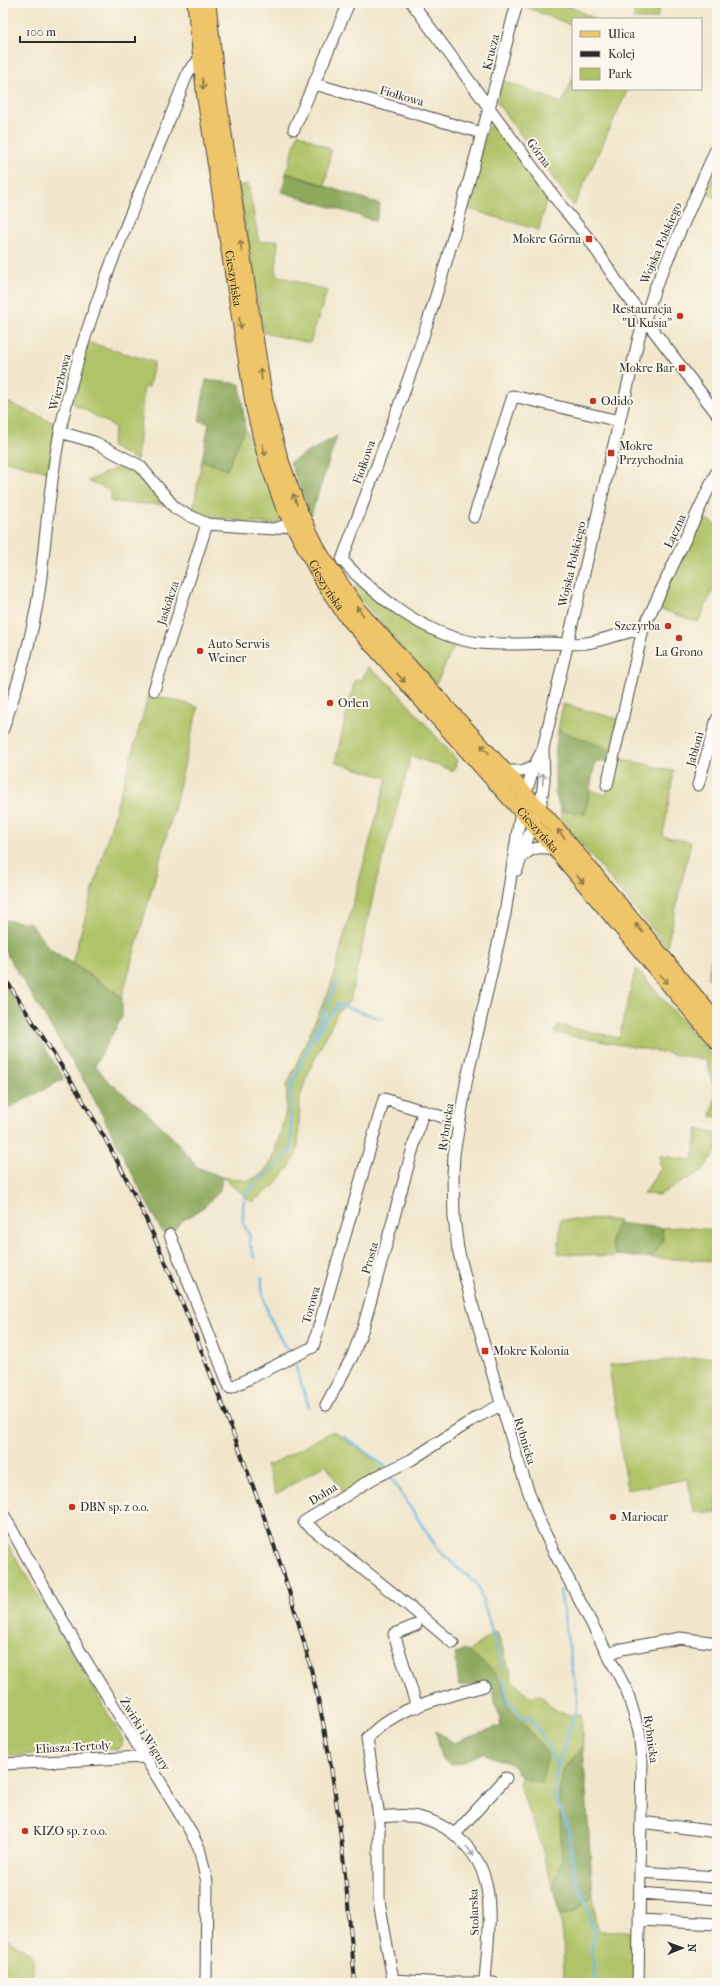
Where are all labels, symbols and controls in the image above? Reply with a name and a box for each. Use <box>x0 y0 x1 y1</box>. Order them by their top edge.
scale bar <box>20 18 135 44</box>
legend <box>572 18 702 90</box>
text: 100 m <box>26 25 56 39</box>
text: Ulica <box>608 27 635 41</box>
street label: Krucza <box>480 32 502 72</box>
text: Kolej <box>608 47 635 61</box>
text: Park <box>608 67 633 81</box>
one-way arrow <box>199 77 207 90</box>
street label: Fiołkowa <box>378 83 426 109</box>
street label: Górna <box>524 136 554 170</box>
street label: Wojska Polskiego <box>637 200 685 287</box>
place label: Mokre Górna <box>512 232 581 246</box>
marker: Mokre Górna <box>584 234 594 244</box>
one-way arrow <box>237 240 245 253</box>
street label: Cieszyńska <box>222 249 245 308</box>
place label: Restauracja "U Kusia" <box>612 302 672 330</box>
marker: Restauracja "U Kusia" <box>675 311 685 321</box>
one-way arrow <box>236 316 244 329</box>
street label: Wierzbowa <box>46 352 74 413</box>
place label: Mokre Bar <box>619 361 675 375</box>
marker: Mokre Bar <box>677 363 687 373</box>
one-way arrow <box>257 368 265 381</box>
place label: Odido <box>601 394 633 408</box>
marker: Odido <box>588 396 598 406</box>
street label: Fiołkowa <box>350 438 378 486</box>
place label: Mokre Przychodnia <box>619 439 684 467</box>
one-way arrow <box>261 444 268 457</box>
marker: Mokre Przychodnia <box>606 448 616 458</box>
one-way arrow <box>290 494 298 506</box>
street label: Łączna <box>661 511 689 550</box>
street label: Wojska Polskiego <box>555 520 589 609</box>
street label: Cieszyńska <box>306 557 347 613</box>
street label: Jaskółcza <box>154 579 182 628</box>
one-way arrow <box>356 606 364 617</box>
place label: Szczyrba <box>615 619 660 633</box>
marker: Szczyrba <box>663 621 673 631</box>
marker: La Grono <box>674 633 684 643</box>
place label: Auto Serwis Weiner <box>207 637 270 665</box>
place label: La Grono <box>655 645 703 659</box>
marker: Auto Serwis Weiner <box>195 646 205 656</box>
one-way arrow <box>396 673 406 683</box>
place label: Orlen <box>338 696 369 710</box>
marker: Orlen <box>325 698 335 708</box>
street label: Jabłoni <box>683 729 707 769</box>
one-way arrow <box>480 744 489 755</box>
one-way arrow <box>539 773 547 786</box>
street label: Cieszyńska <box>514 804 562 856</box>
one-way arrow <box>557 829 566 839</box>
one-way arrow <box>576 874 585 884</box>
one-way arrow <box>634 922 643 933</box>
one-way arrow <box>659 973 668 984</box>
street label: Rybnicka <box>435 1102 457 1152</box>
street label: Prosta <box>359 1240 381 1276</box>
street label: Torowa <box>299 1284 323 1325</box>
place label: Mokre Kolonia <box>493 1344 570 1358</box>
marker: Mokre Kolonia <box>480 1346 490 1356</box>
street label: Rybnicka <box>511 1416 539 1467</box>
street label: Dolna <box>306 1480 340 1508</box>
place label: DBN sp. z o.o. <box>80 1500 149 1514</box>
marker: DBN sp. z o.o. <box>67 1502 77 1512</box>
place label: Mariocar <box>621 1510 669 1524</box>
marker: Mariocar <box>608 1512 618 1522</box>
street label: Żwirki i Wigury <box>117 1694 174 1774</box>
street label: Rybnicka <box>641 1714 661 1764</box>
street label: Eliasza Tertoły <box>35 1738 112 1756</box>
place label: KIZO sp. z o.o. <box>33 1824 107 1838</box>
marker: KIZO sp. z o.o. <box>20 1826 30 1836</box>
one-way arrow <box>466 1845 474 1856</box>
street label: Stolarska <box>466 1888 482 1936</box>
north arrow <box>662 1928 702 1968</box>
text: N <box>685 1944 698 1953</box>

